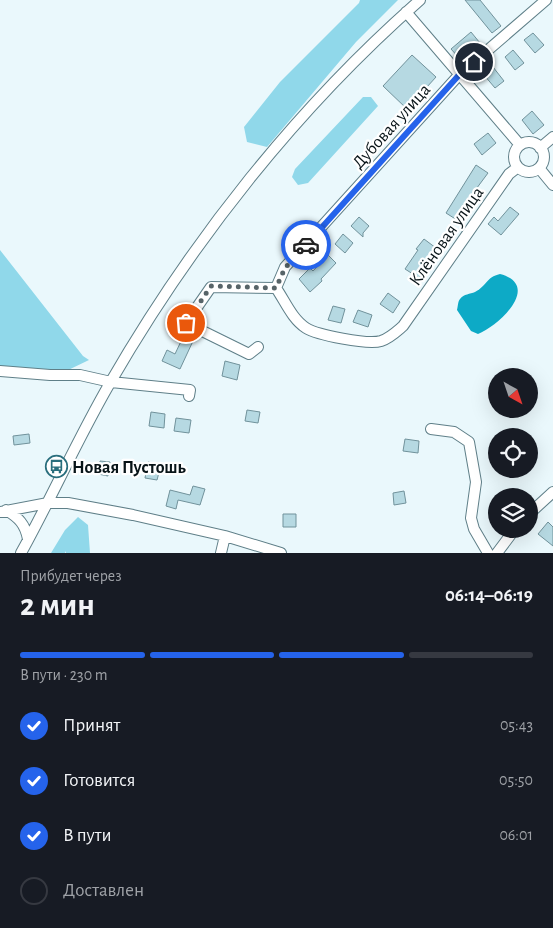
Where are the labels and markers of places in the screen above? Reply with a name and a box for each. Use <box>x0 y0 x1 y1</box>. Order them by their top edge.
pin <box>453 41 495 83</box>
pin <box>165 302 207 344</box>
bus stop icon: Новая Пустошь <box>44 455 68 479</box>
place label: Новая Пустошь <box>72 459 187 477</box>

